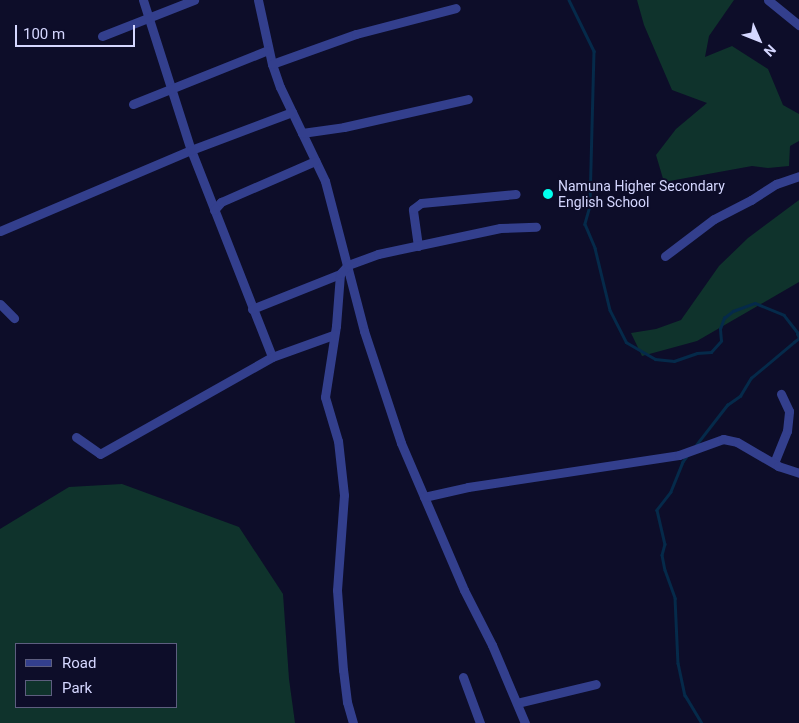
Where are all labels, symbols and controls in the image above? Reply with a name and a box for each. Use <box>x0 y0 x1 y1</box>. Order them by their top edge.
scale bar <box>18 15 138 47</box>
north arrow <box>734 15 784 65</box>
text: 100 m <box>23 25 65 43</box>
text: N <box>761 41 779 60</box>
place label: Namuna Higher Secondary English School <box>558 178 725 210</box>
marker: Namuna Higher Secondary English School <box>542 188 554 200</box>
legend <box>15 643 178 708</box>
text: Road <box>62 654 96 672</box>
text: Park <box>62 679 92 697</box>

